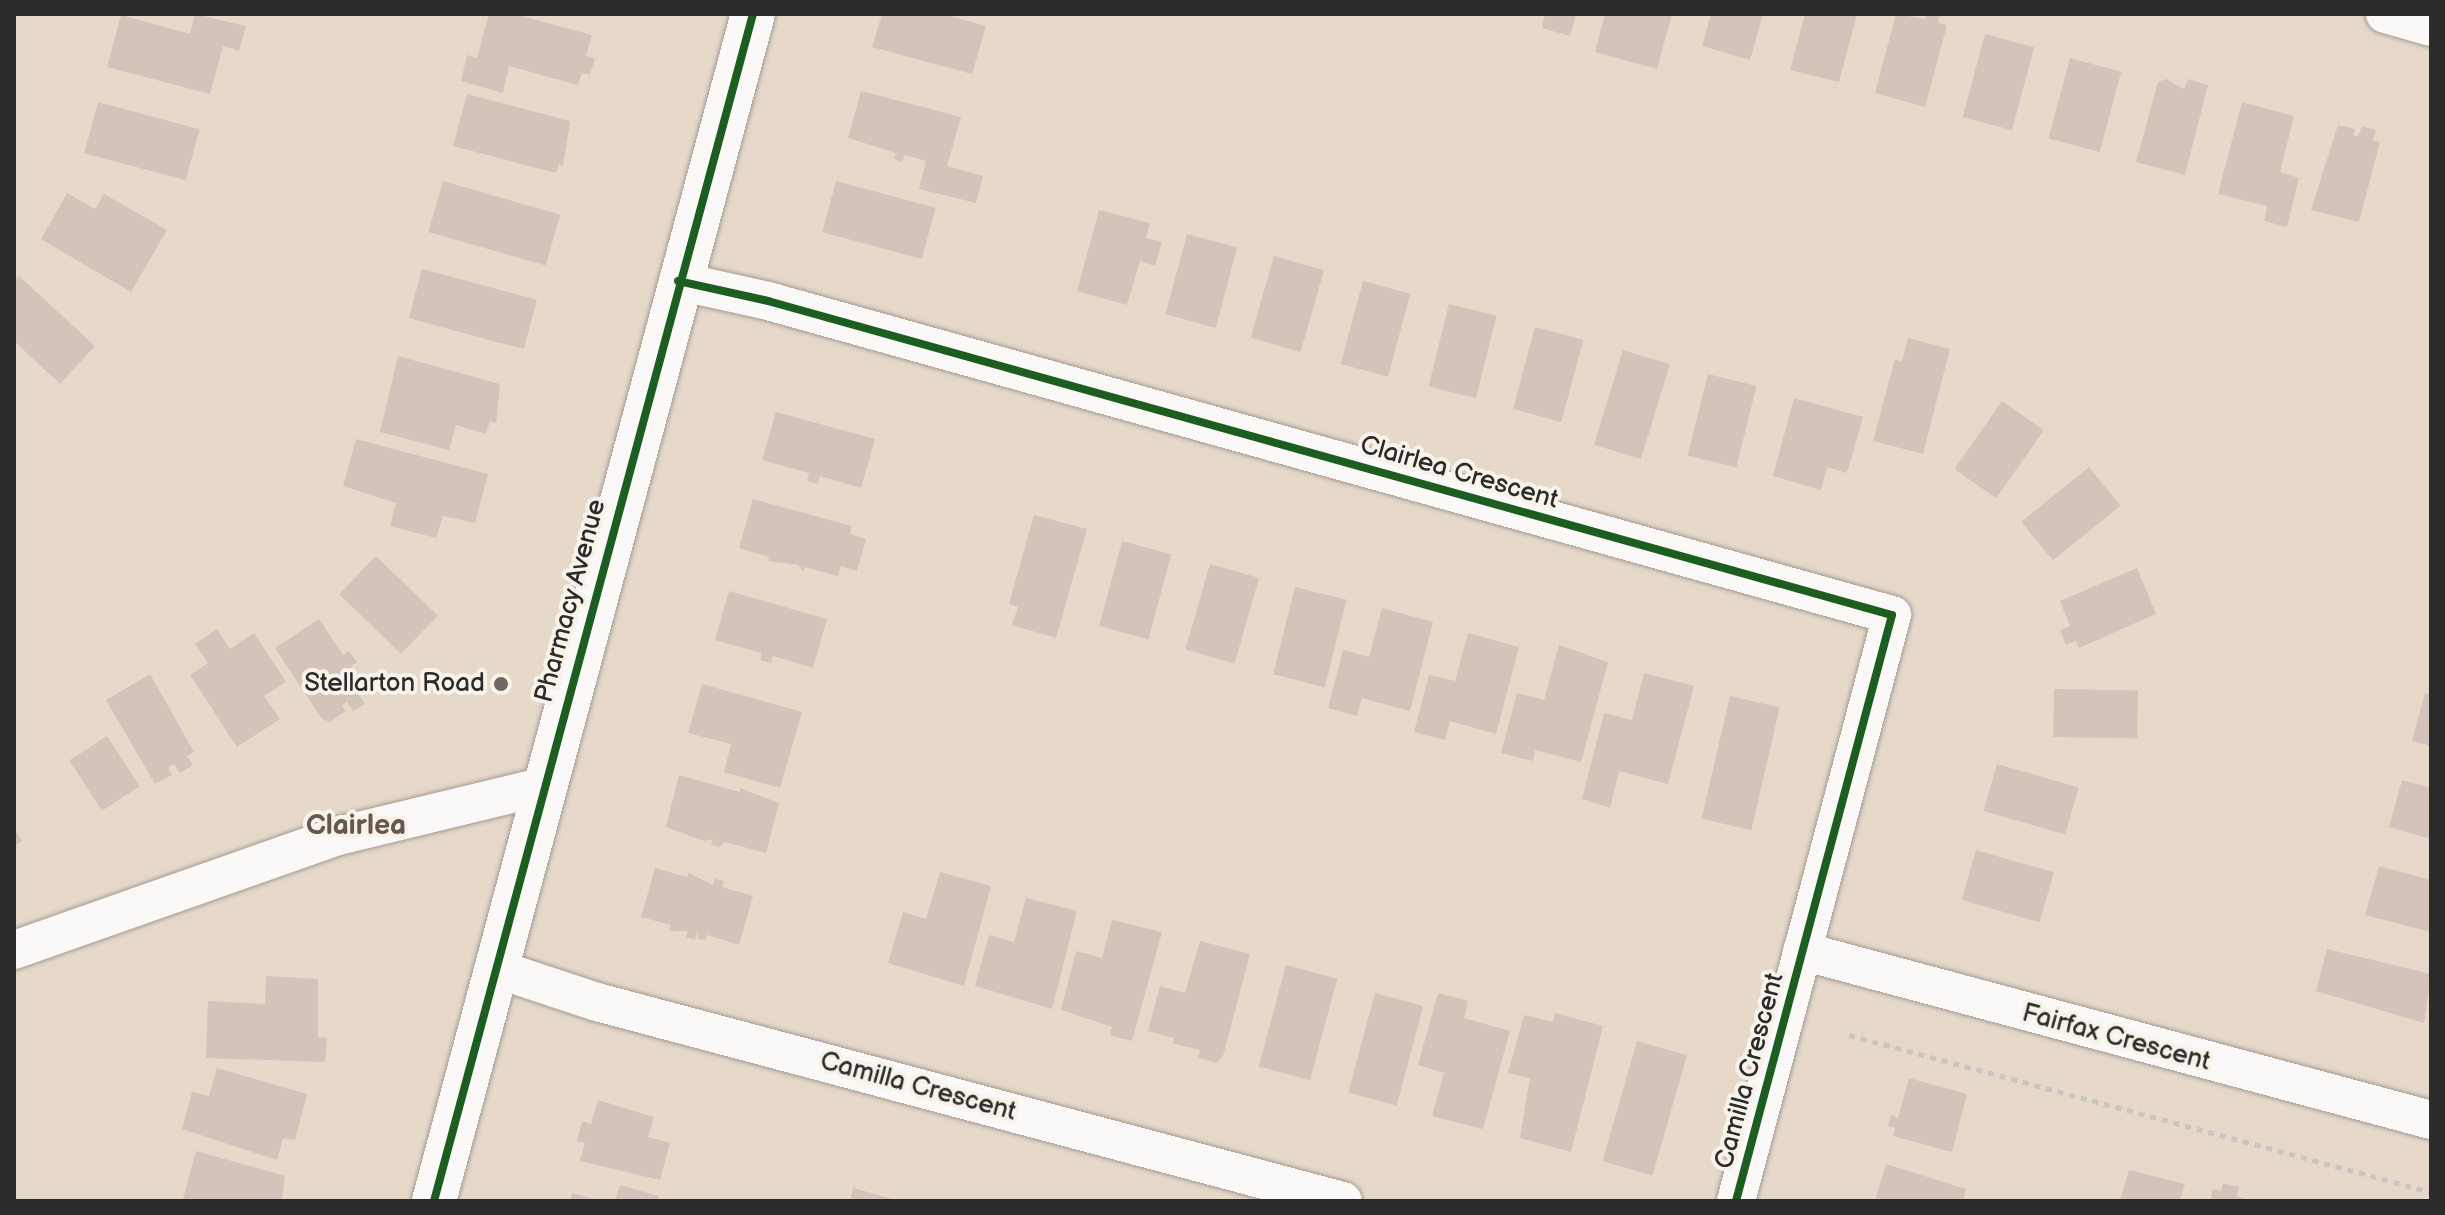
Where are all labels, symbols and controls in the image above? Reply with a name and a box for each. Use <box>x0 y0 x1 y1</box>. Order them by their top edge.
street label: Clairlea Crescent <box>1356 430 1562 516</box>
street label: Pharmacy Avenue <box>529 495 613 707</box>
place label: Stellarton Road <box>304 668 485 700</box>
marker: Stellarton Road <box>492 675 510 693</box>
district label: Clairlea <box>306 809 406 843</box>
street label: Camilla Crescent <box>1709 970 1791 1172</box>
street label: Fairfax Crescent <box>2019 998 2213 1078</box>
street label: Camilla Crescent <box>817 1046 1019 1128</box>

